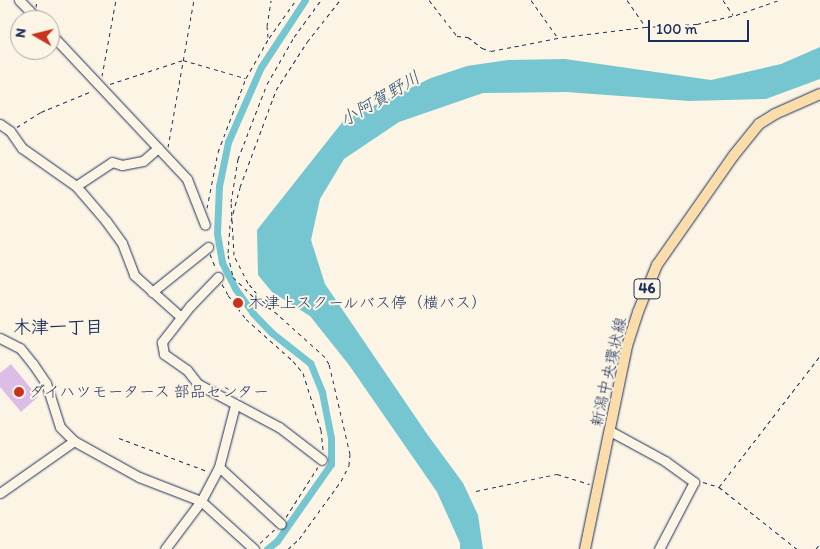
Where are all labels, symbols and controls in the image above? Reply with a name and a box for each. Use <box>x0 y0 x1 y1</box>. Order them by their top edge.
north arrow <box>10 10 60 60</box>
scale bar <box>650 10 751 42</box>
text: 100 m <box>656 20 697 38</box>
text: N <box>12 27 30 39</box>
water label: 小阿賀野川 <box>336 67 424 131</box>
road number: 46 <box>633 276 661 302</box>
place label: 木津上スクールバス停（横バス） <box>248 293 488 313</box>
marker: 木津上スクールバス停（横バス） <box>232 297 244 309</box>
street label: 新潟中央環状線 <box>587 315 631 429</box>
district label: 木津一丁目 <box>13 316 103 338</box>
place label: ダイハツモータース 部品センター <box>29 382 273 402</box>
marker: ダイハツモータース 部品センター <box>13 386 25 398</box>

